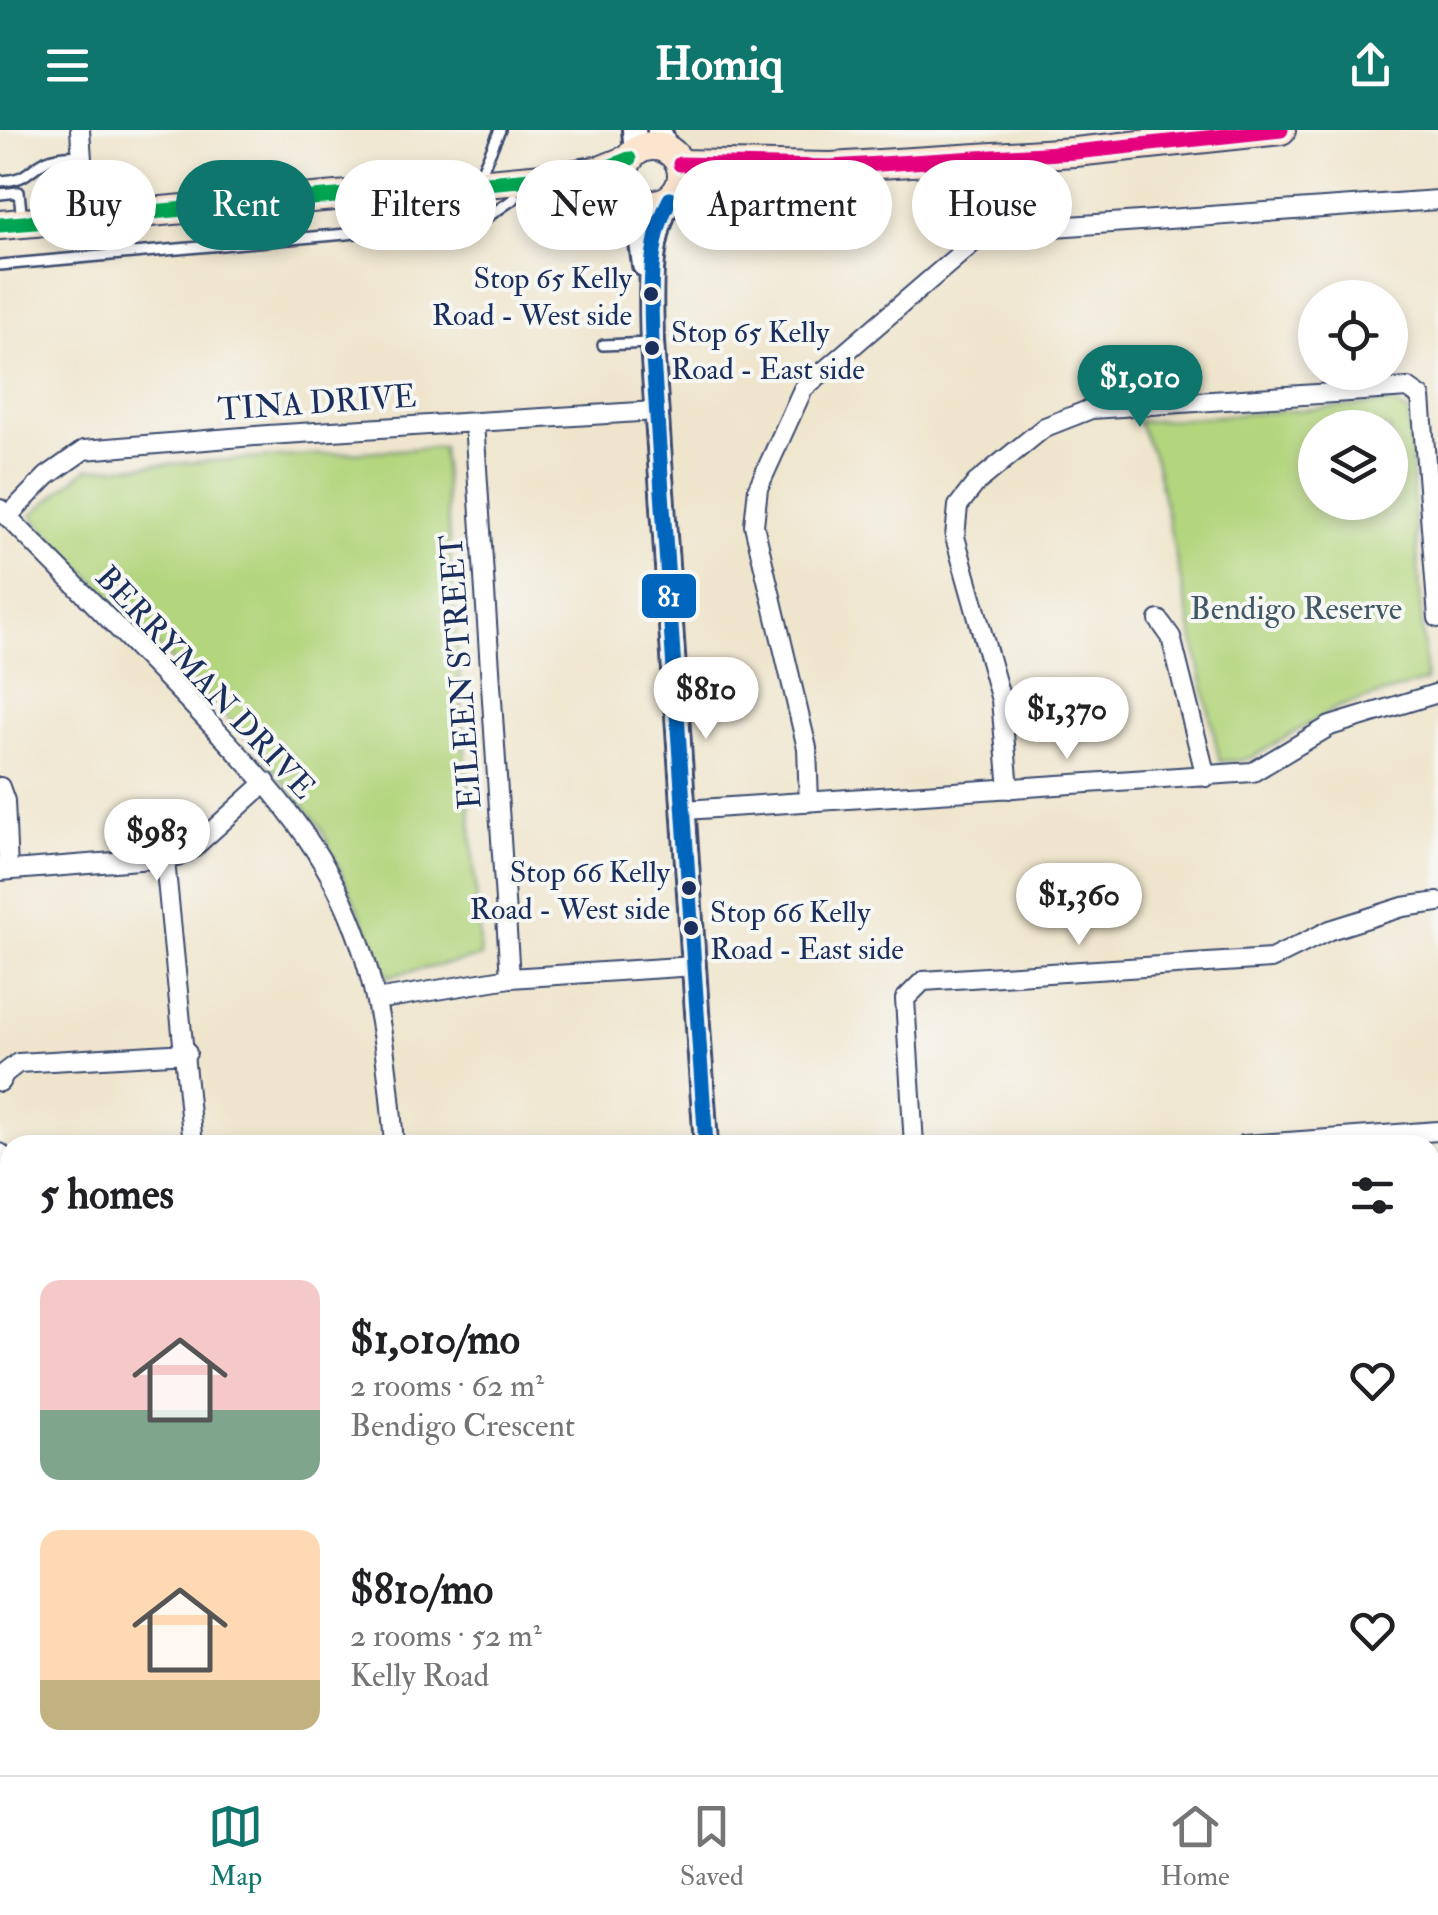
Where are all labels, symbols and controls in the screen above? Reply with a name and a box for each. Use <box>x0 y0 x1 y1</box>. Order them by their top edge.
text: Homiq <box>655 37 783 93</box>
icon: menu <box>40 38 95 93</box>
icon: share <box>1343 38 1398 93</box>
chip: Buy <box>30 160 156 250</box>
chip: Rent <box>176 160 315 250</box>
chip: Filters <box>335 160 496 250</box>
chip: New <box>516 160 653 250</box>
chip: Apartment <box>673 160 892 250</box>
chip: House <box>912 160 1072 250</box>
place label: Stop 65 Kelly Road - West side <box>432 260 633 334</box>
map controls <box>1298 280 1408 520</box>
button: locate <box>1298 280 1408 390</box>
marker: Stop 65 Kelly Road - West side <box>641 284 661 304</box>
place label: Stop 65 Kelly Road - East side <box>671 314 865 388</box>
marker: Stop 65 Kelly Road - East side <box>642 338 662 358</box>
pin: $1,010 <box>1059 345 1221 430</box>
text: $1,010 <box>1100 357 1180 397</box>
street label: TINA DRIVE <box>216 376 418 430</box>
button: layers <box>1298 410 1408 520</box>
street label: EILEEN STREET <box>431 533 491 810</box>
street label: BERRYMAN DRIVE <box>87 558 324 808</box>
line badge: 81 <box>640 572 698 620</box>
text: 81 <box>657 580 681 615</box>
park label: Bendigo Reserve <box>1190 589 1402 629</box>
pin: $810 <box>647 657 765 742</box>
text: $810 <box>676 669 736 709</box>
pin: $1,370 <box>986 677 1148 762</box>
text: $1,370 <box>1027 689 1107 729</box>
pin: $983 <box>98 799 216 884</box>
text: $983 <box>126 811 188 851</box>
place label: Stop 66 Kelly Road - West side <box>470 854 671 928</box>
pin: $1,360 <box>998 863 1160 948</box>
text: $1,360 <box>1038 875 1120 915</box>
marker: Stop 66 Kelly Road - West side <box>679 878 699 898</box>
place label: Stop 66 Kelly Road - East side <box>710 894 904 968</box>
marker: Stop 66 Kelly Road - East side <box>681 918 701 938</box>
icon: filters <box>1345 1168 1400 1223</box>
text: 5 homes <box>40 1169 174 1221</box>
text: $1,010/mo <box>350 1314 520 1366</box>
icon: home <box>120 1320 240 1440</box>
icon: heart <box>1345 1353 1400 1408</box>
text: 2 rooms · 62 m² <box>350 1366 544 1406</box>
text: Bendigo Crescent <box>350 1406 575 1446</box>
text: $810/mo <box>350 1564 493 1616</box>
icon: home <box>120 1570 240 1690</box>
icon: heart <box>1345 1603 1400 1658</box>
text: 2 rooms · 52 m² <box>350 1616 542 1656</box>
text: Kelly Road <box>350 1656 489 1696</box>
tab: Map <box>208 1799 263 1894</box>
tab: Saved <box>680 1799 744 1894</box>
tab: Home <box>1160 1799 1230 1894</box>

